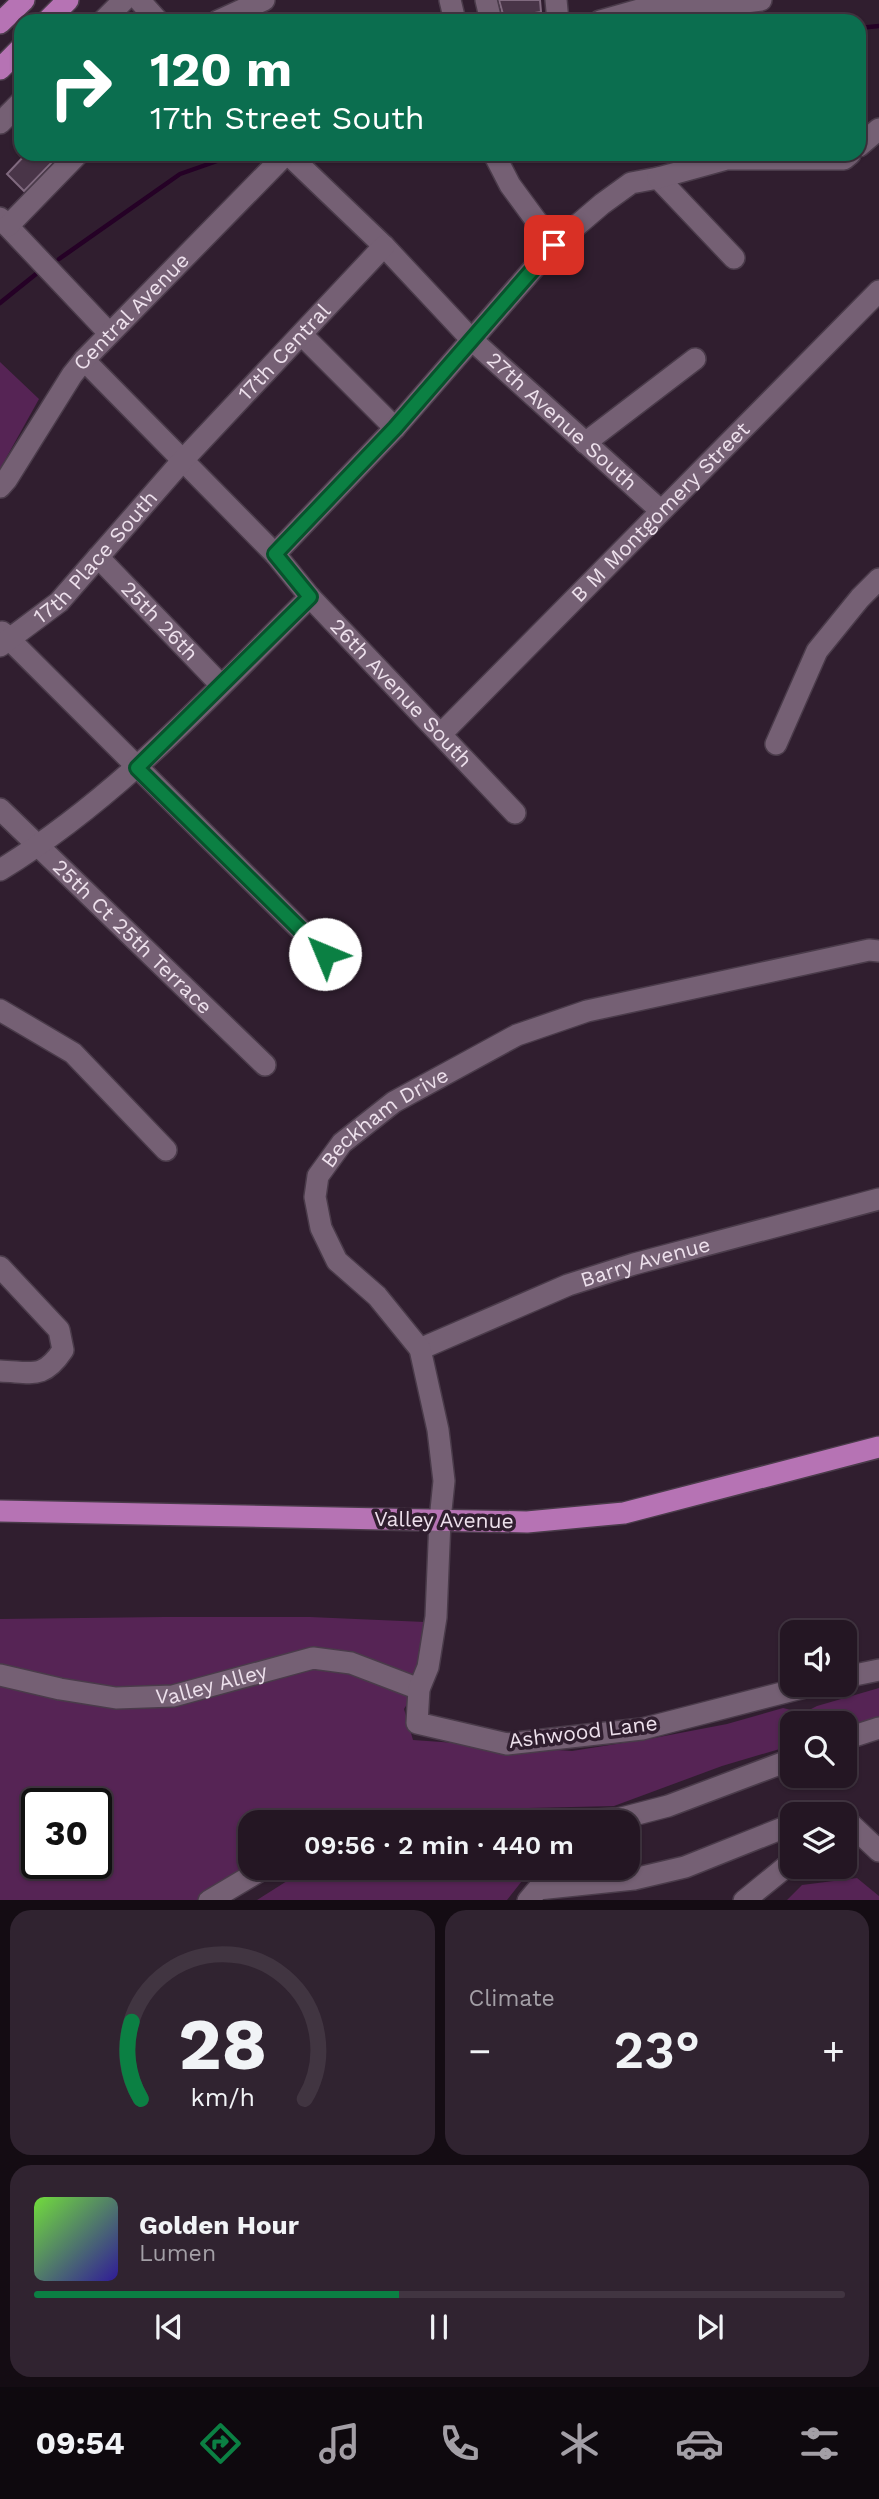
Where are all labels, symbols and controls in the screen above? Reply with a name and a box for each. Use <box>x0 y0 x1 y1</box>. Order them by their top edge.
text: 120 m <box>150 40 292 98</box>
icon: right <box>35 42 126 133</box>
text: 17th Street South <box>150 99 424 137</box>
pin <box>524 215 584 275</box>
icon: arrive <box>535 226 573 264</box>
street label: Central Avenue <box>68 247 194 375</box>
street label: 17th Central <box>232 298 336 406</box>
street label: 27th Avenue South <box>482 347 643 495</box>
street label: B M Montgomery Street <box>566 416 755 607</box>
street label: 17th Place South <box>28 485 162 629</box>
street label: 25th 26th <box>116 576 204 666</box>
street label: 26th Avenue South <box>325 613 478 772</box>
street label: 25th Ct 25th Terrace <box>48 854 218 1019</box>
position arrow <box>288 917 362 991</box>
street label: Beckham Drive <box>315 1062 453 1172</box>
street label: Barry Avenue <box>577 1231 713 1292</box>
street label: Valley Avenue <box>374 1506 514 1533</box>
map controls <box>780 1620 857 1879</box>
button: sound <box>780 1620 857 1697</box>
street label: Valley Alley <box>155 1658 270 1709</box>
street label: Ashwood Lane <box>507 1710 659 1753</box>
button: search <box>780 1711 857 1788</box>
speed limit sign: 30 <box>21 1788 112 1879</box>
button: layers <box>780 1802 857 1879</box>
text: 09:56 · 2 min · 440 m <box>304 1830 574 1860</box>
text: Climate <box>469 1985 555 2012</box>
text: 28 <box>178 2001 267 2087</box>
text: 23° <box>614 2020 700 2081</box>
text: − <box>469 2029 491 2073</box>
text: + <box>822 2029 845 2073</box>
text: km/h <box>190 2082 254 2111</box>
text: Golden Hour <box>139 2210 299 2240</box>
text: Lumen <box>139 2240 216 2267</box>
icon: previous <box>150 2308 188 2346</box>
icon: pause <box>420 2308 458 2346</box>
icon: next <box>691 2308 729 2346</box>
icon: directions <box>196 2419 245 2468</box>
icon: music <box>315 2419 364 2468</box>
icon: phone <box>435 2419 484 2468</box>
icon: climate <box>555 2419 604 2468</box>
icon: car <box>675 2419 724 2468</box>
icon: filters <box>795 2419 844 2468</box>
text: 09:54 <box>35 2424 125 2462</box>

